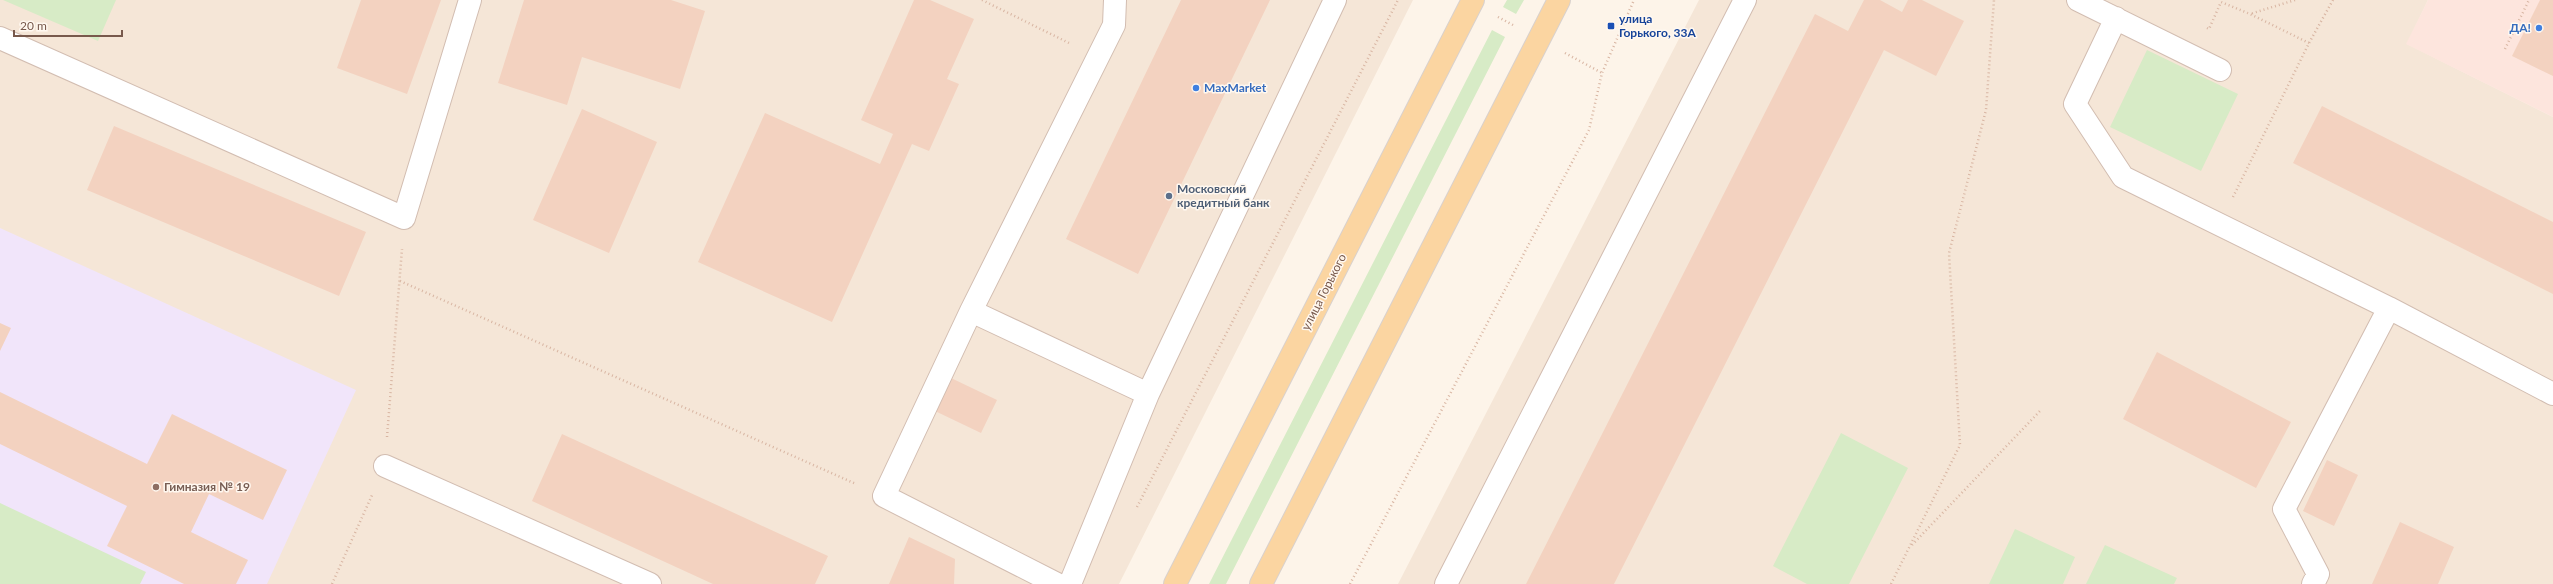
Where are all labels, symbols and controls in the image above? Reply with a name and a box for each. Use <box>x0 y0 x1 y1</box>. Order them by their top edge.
place label: улица Горького, 33А <box>1619 11 1697 40</box>
scale bar <box>14 12 122 38</box>
text: 20 m <box>20 18 47 33</box>
place label: ДА! <box>2510 20 2531 35</box>
marker: улица Горького, 33А <box>1606 21 1616 31</box>
marker: ДА! <box>2534 23 2544 33</box>
place label: MaxMarket <box>1204 80 1267 95</box>
marker: MaxMarket <box>1191 83 1201 93</box>
place label: Московский кредитный банк <box>1177 181 1270 210</box>
marker: Московский кредитный банк <box>1164 191 1174 201</box>
street label: улица Горького <box>1298 251 1349 332</box>
place label: Гимназия № 19 <box>164 479 250 494</box>
marker: Гимназия № 19 <box>151 482 161 492</box>

